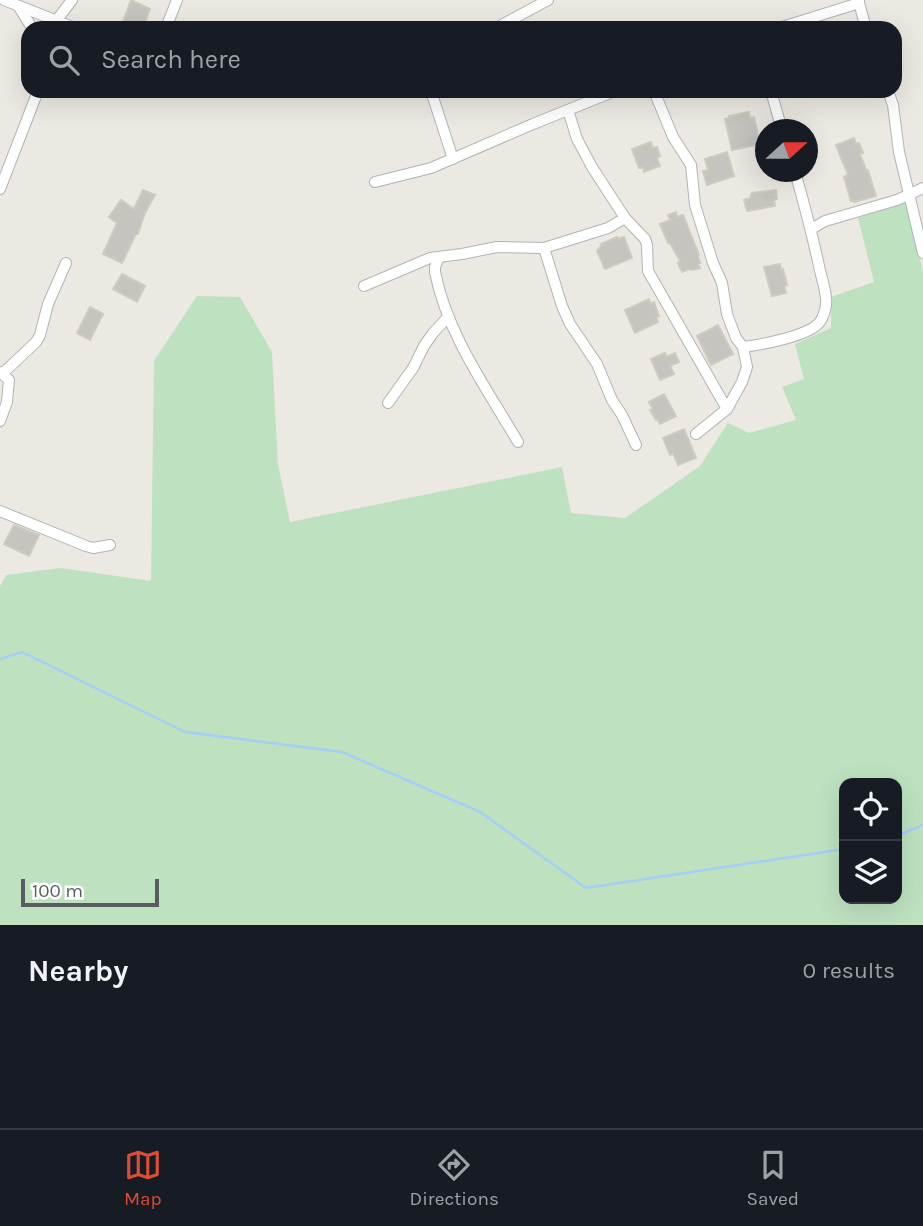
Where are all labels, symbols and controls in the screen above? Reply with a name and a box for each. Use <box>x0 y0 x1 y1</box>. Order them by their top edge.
search box <box>21 21 902 98</box>
icon: search <box>45 41 83 79</box>
text: Search here <box>101 44 241 75</box>
north arrow <box>755 119 818 182</box>
map controls <box>839 778 902 904</box>
button: locate <box>839 778 902 841</box>
button: layers <box>839 841 902 904</box>
scale bar <box>21 876 159 908</box>
text: 100 m <box>32 880 83 902</box>
text: Nearby <box>28 953 128 989</box>
text: 0 results <box>803 957 895 984</box>
tab: Map <box>124 1146 162 1210</box>
tab: Directions <box>410 1146 499 1210</box>
tab: Saved <box>747 1146 799 1210</box>

